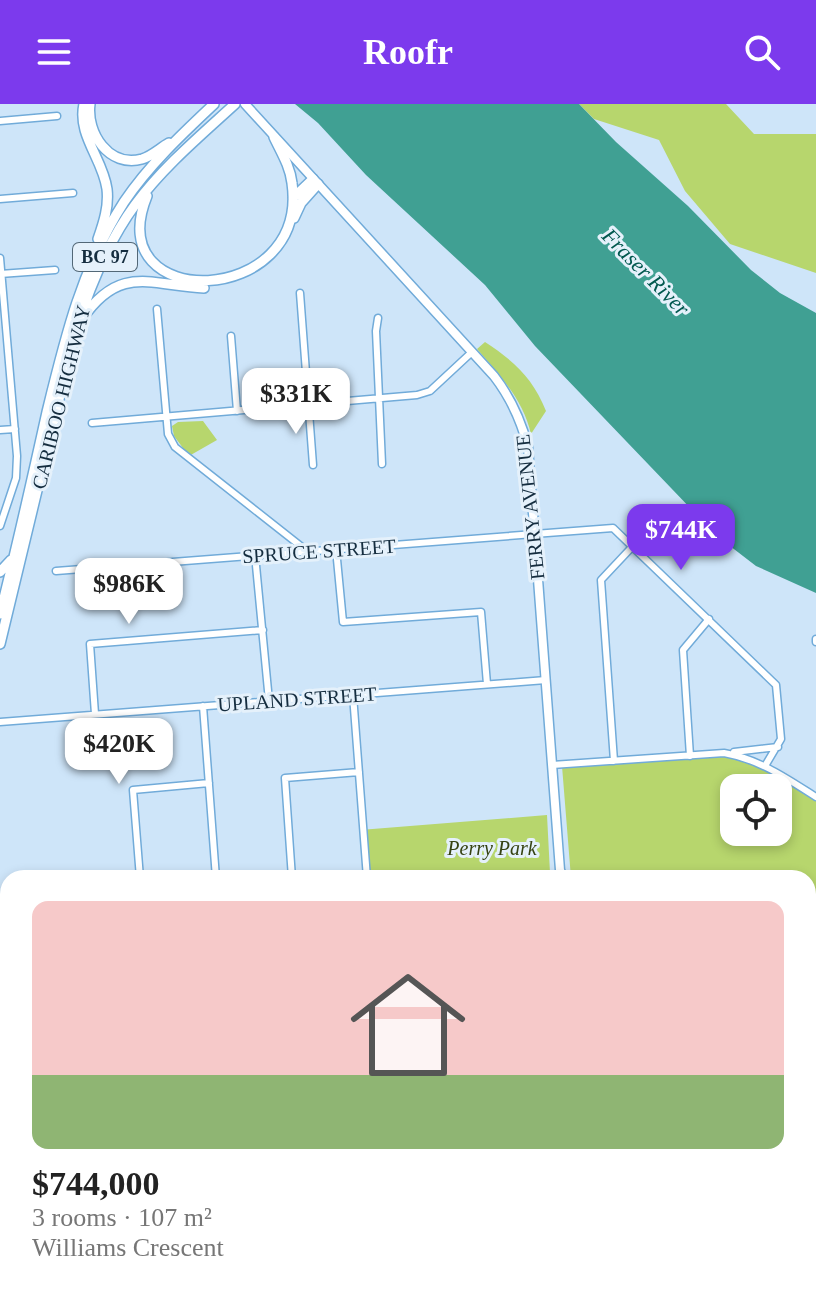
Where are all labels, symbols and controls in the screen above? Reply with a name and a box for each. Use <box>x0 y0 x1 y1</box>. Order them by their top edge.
icon: menu <box>32 30 76 74</box>
icon: search <box>740 30 784 74</box>
text: Roofr <box>363 32 453 72</box>
water label: Fraser River <box>596 222 695 321</box>
road number: BC 97 <box>73 243 137 271</box>
street label: CARIBOO HIGHWAY <box>27 303 95 491</box>
pin: $331K <box>240 368 352 436</box>
text: $331K <box>260 379 332 408</box>
street label: FERRY AVENUE <box>511 433 549 581</box>
pin: $744K <box>625 504 737 572</box>
text: $744K <box>645 515 717 544</box>
street label: SPRUCE STREET <box>241 535 397 567</box>
pin: $986K <box>73 558 185 626</box>
text: $986K <box>93 569 165 598</box>
street label: UPLAND STREET <box>217 682 377 716</box>
pin: $420K <box>63 718 175 786</box>
text: $420K <box>83 729 155 758</box>
map controls <box>720 774 792 846</box>
button: locate <box>720 774 792 846</box>
park label: Perry Park <box>446 837 538 860</box>
icon: home <box>336 953 480 1097</box>
text: $744,000 <box>32 1165 160 1202</box>
text: 3 rooms · 107 m² <box>32 1203 212 1232</box>
text: Williams Crescent <box>32 1233 224 1262</box>

